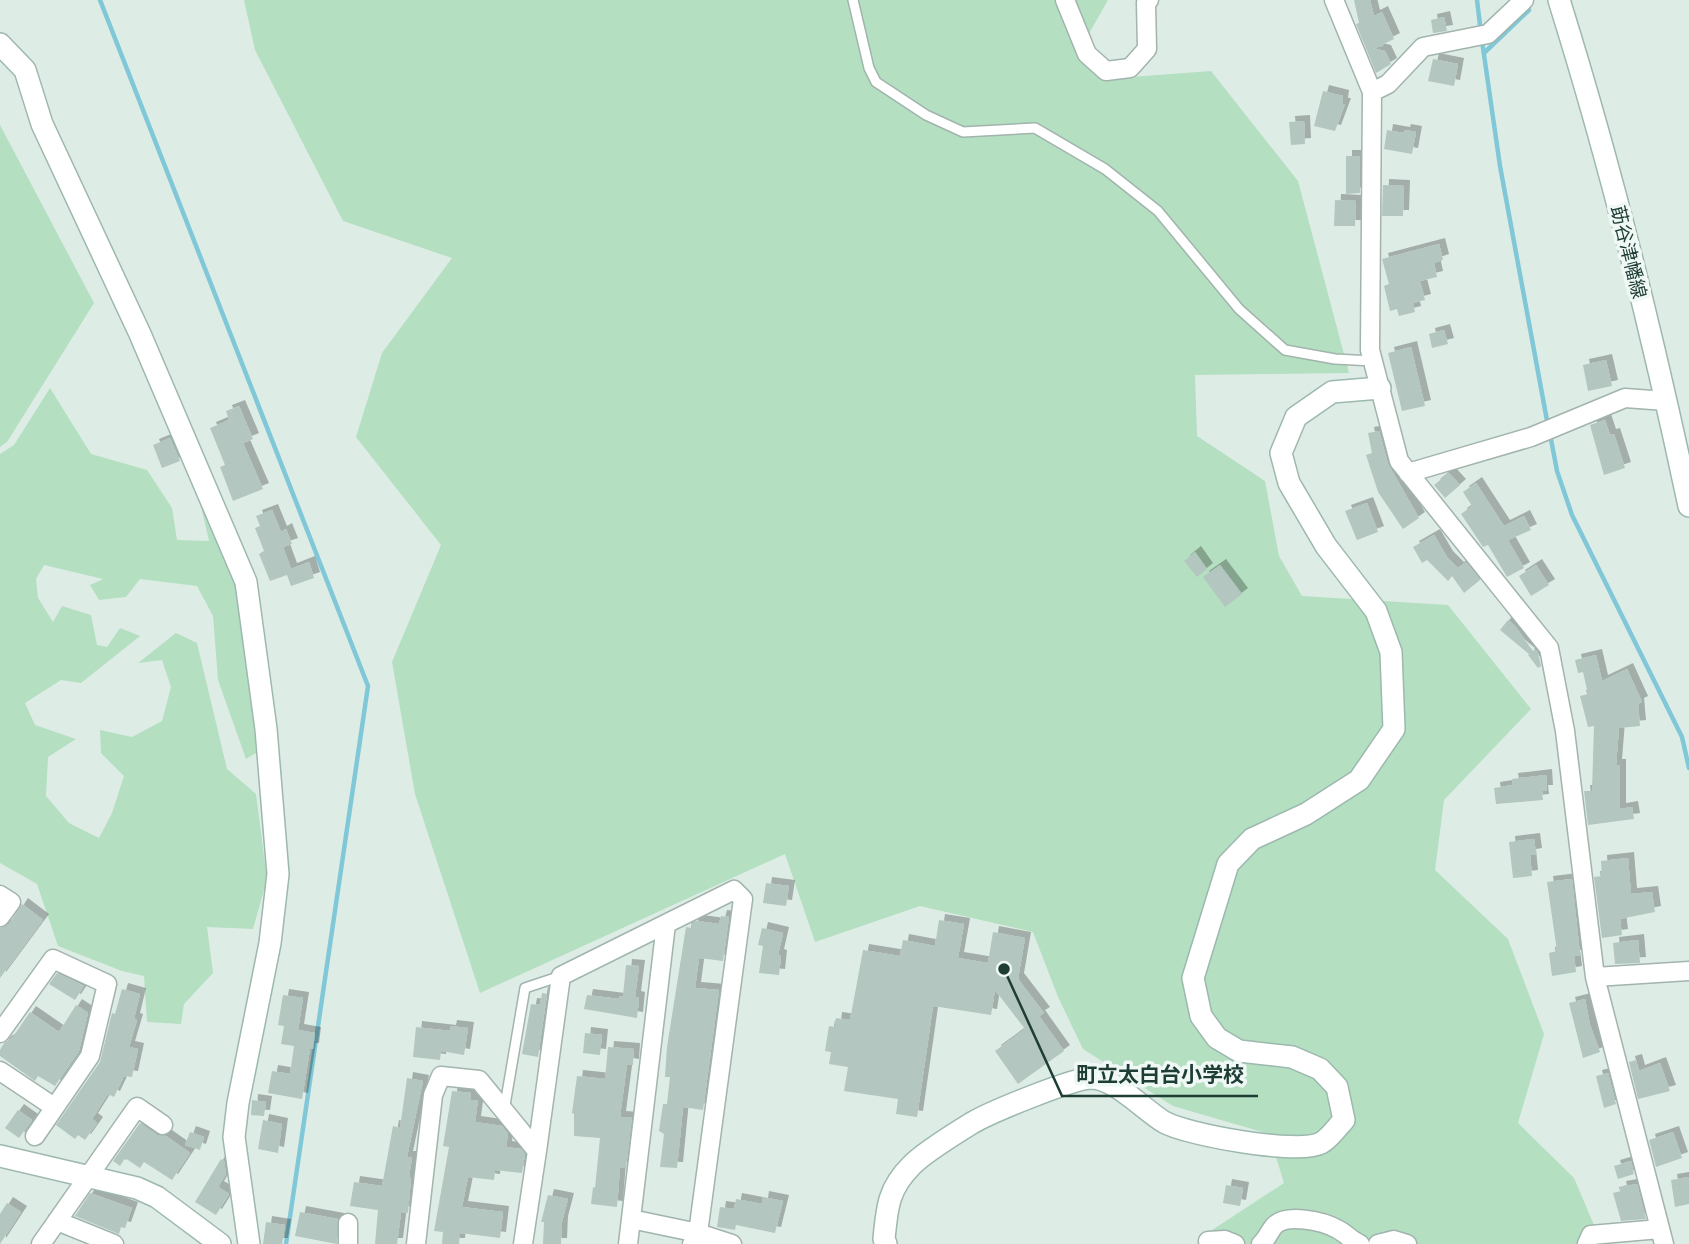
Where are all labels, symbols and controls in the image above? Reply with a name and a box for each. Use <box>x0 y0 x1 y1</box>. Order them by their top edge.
street label: 莇谷津幡線 <box>1605 203 1653 301</box>
callout: 町立太白台小学校 <box>1062 1054 1258 1096</box>
text: 町立太白台小学校 <box>1076 1060 1244 1088</box>

